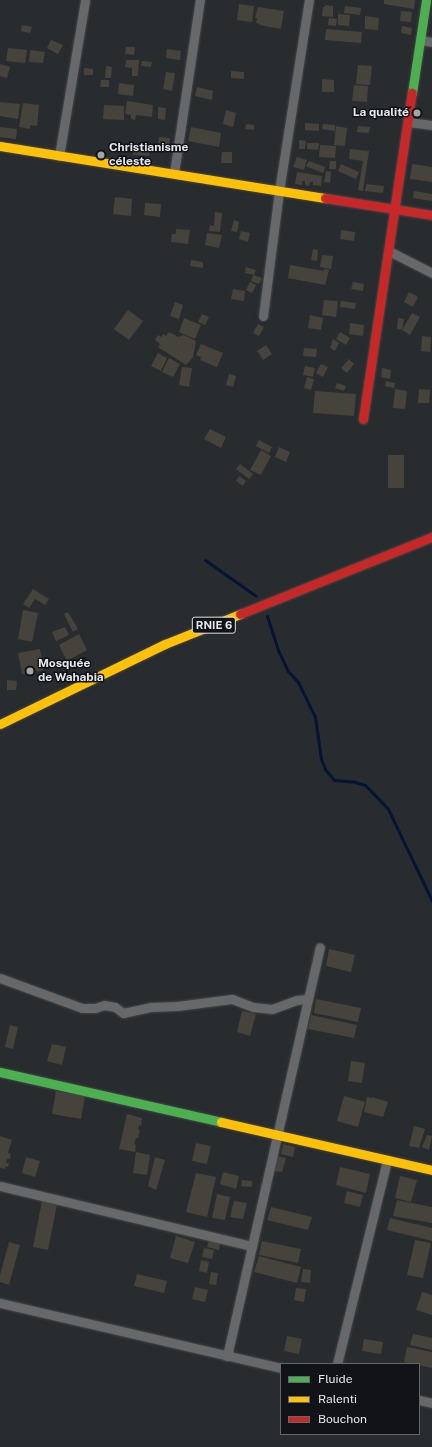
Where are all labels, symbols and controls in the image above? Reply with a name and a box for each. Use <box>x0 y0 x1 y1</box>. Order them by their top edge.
place label: La qualité <box>353 106 409 120</box>
marker: La qualité <box>412 108 422 118</box>
place label: Christianisme céleste <box>109 141 188 169</box>
marker: Christianisme céleste <box>96 150 106 160</box>
road number: RNIE 6 <box>191 616 237 634</box>
place label: Mosquée de Wahabia <box>38 657 104 685</box>
marker: Mosquée de Wahabia <box>25 666 35 676</box>
legend <box>280 1363 420 1435</box>
text: Fluide <box>318 1372 353 1386</box>
text: Ralenti <box>318 1392 357 1406</box>
text: Bouchon <box>318 1412 367 1426</box>

